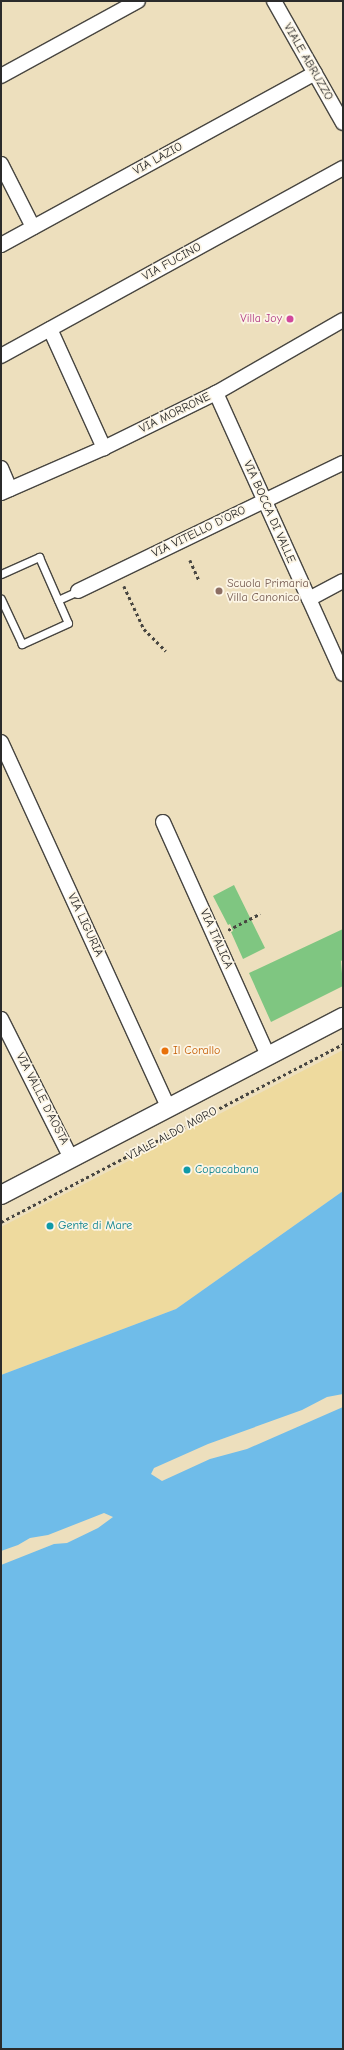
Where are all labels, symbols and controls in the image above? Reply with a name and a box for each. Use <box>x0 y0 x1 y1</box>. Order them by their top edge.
street label: VIALE ABRUZZO <box>280 21 336 103</box>
street label: VIA LAZIO <box>131 140 185 178</box>
street label: VIA FUCINO <box>140 240 204 284</box>
place label: Villa Joy <box>240 312 282 326</box>
marker: Villa Joy <box>285 314 295 324</box>
street label: VIA MORRONE <box>137 390 213 436</box>
street label: VIA BOCCA DI VALLE <box>240 458 298 566</box>
street label: VIA VITELLO D'ORO <box>150 503 248 561</box>
place label: Scuola Primaria Villa Canonico <box>227 577 309 605</box>
marker: Scuola Primaria Villa Canonico <box>214 586 224 596</box>
street label: VIA LIGURIA <box>64 891 106 959</box>
street label: VIA ITALICA <box>196 907 236 971</box>
place label: Il Corallo <box>173 1044 220 1058</box>
marker: Il Corallo <box>160 1046 170 1056</box>
street label: VIA VALLE D'AOSTA <box>13 1051 71 1147</box>
street label: VIALE ALDO MORO <box>124 1104 220 1164</box>
place label: Copacabana <box>195 1163 259 1177</box>
marker: Copacabana <box>182 1165 192 1175</box>
place label: Gente di Mare <box>58 1219 132 1233</box>
marker: Gente di Mare <box>45 1221 55 1231</box>

